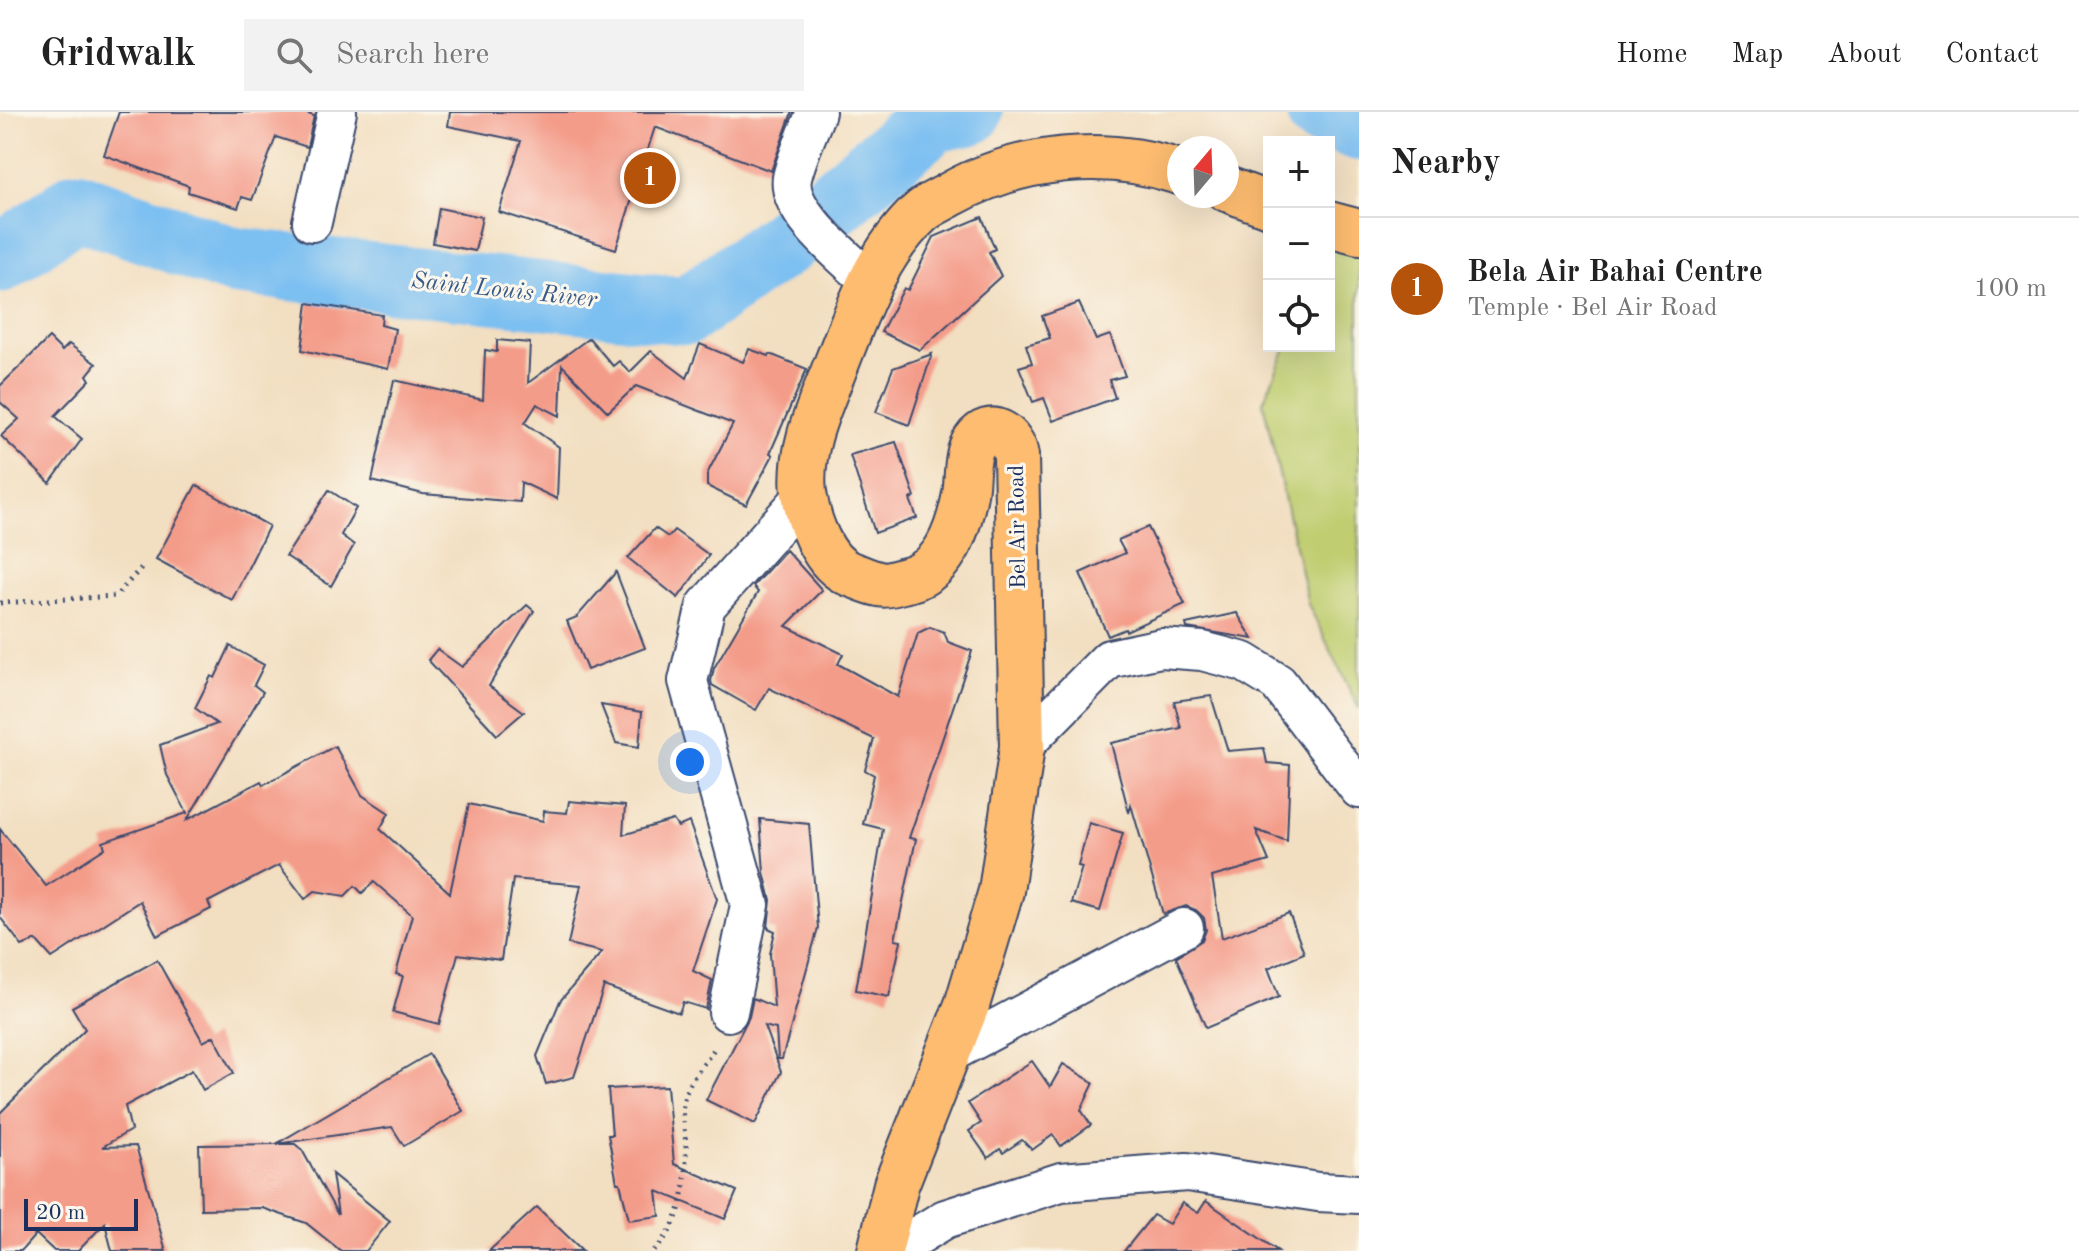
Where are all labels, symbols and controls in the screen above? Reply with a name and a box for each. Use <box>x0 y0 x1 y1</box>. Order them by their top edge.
search box <box>244 19 804 91</box>
icon: search <box>272 33 316 77</box>
text: Gridwalk <box>40 36 196 74</box>
text: Search here <box>336 40 489 70</box>
text: Home <box>1616 41 1687 69</box>
text: Map <box>1731 41 1783 69</box>
text: About <box>1827 41 1902 69</box>
text: Contact <box>1946 41 2039 69</box>
north arrow <box>1167 136 1239 208</box>
map controls <box>1263 136 1335 352</box>
button: + <box>1263 136 1335 208</box>
text: Nearby <box>1391 147 1501 181</box>
pin: 1 <box>624 148 676 208</box>
button: − <box>1263 208 1335 280</box>
text: Bela Air Bahai Centre <box>1467 258 1763 288</box>
water label: Saint Louis River <box>410 269 599 313</box>
text: 1 <box>1409 276 1425 302</box>
text: 100 m <box>1974 276 2047 302</box>
button: locate <box>1263 280 1335 352</box>
text: Temple · Bel Air Road <box>1467 295 1718 321</box>
street label: Bel Air Road <box>1006 465 1030 589</box>
your location <box>670 742 710 782</box>
scale bar <box>24 1195 138 1231</box>
text: 20 m <box>36 1202 85 1224</box>

